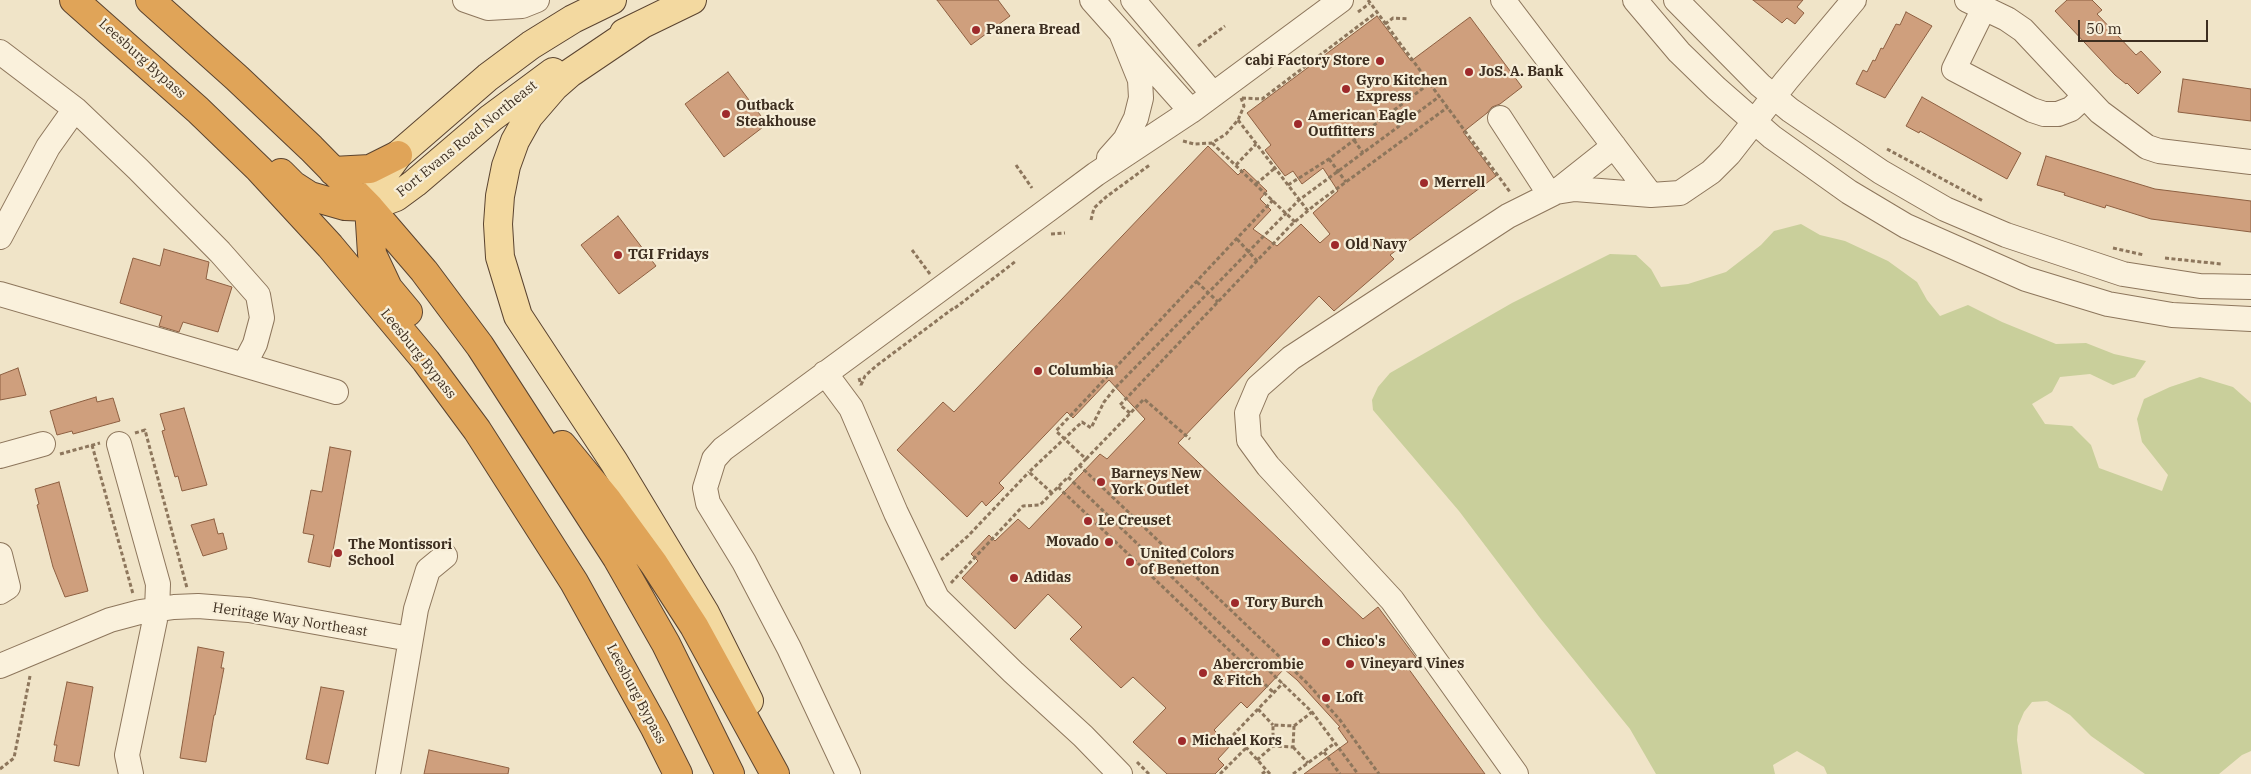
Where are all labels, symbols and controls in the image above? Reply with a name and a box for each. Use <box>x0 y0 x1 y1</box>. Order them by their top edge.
scale bar <box>2081 10 2211 42</box>
street label: Leesburg Bypass <box>95 16 189 102</box>
text: 50 m <box>2086 19 2122 38</box>
place label: Panera Bread <box>986 22 1080 38</box>
marker: Panera Bread <box>970 24 982 36</box>
place label: cabi Factory Store <box>1245 53 1370 69</box>
marker: cabi Factory Store <box>1374 55 1386 67</box>
place label: JoS. A. Bank <box>1479 64 1563 80</box>
marker: JoS. A. Bank <box>1463 66 1475 78</box>
place label: Gyro Kitchen Express <box>1356 73 1448 105</box>
street label: Fort Evans Road Northeast <box>393 77 541 201</box>
marker: Gyro Kitchen Express <box>1340 83 1352 95</box>
place label: Outback Steakhouse <box>736 98 816 130</box>
marker: Outback Steakhouse <box>720 108 732 120</box>
place label: American Eagle Outfitters <box>1308 108 1417 140</box>
marker: American Eagle Outfitters <box>1292 118 1304 130</box>
place label: Merrell <box>1434 175 1485 191</box>
marker: Merrell <box>1418 177 1430 189</box>
place label: Old Navy <box>1345 237 1407 253</box>
marker: Old Navy <box>1329 239 1341 251</box>
place label: TGI Fridays <box>628 247 709 263</box>
marker: TGI Fridays <box>612 249 624 261</box>
street label: Leesburg Bypass <box>377 306 459 402</box>
place label: Columbia <box>1048 363 1114 379</box>
marker: Columbia <box>1032 365 1044 377</box>
place label: Barneys New York Outlet <box>1111 466 1202 498</box>
marker: Barneys New York Outlet <box>1095 476 1107 488</box>
place label: Le Creuset <box>1098 513 1171 529</box>
marker: Le Creuset <box>1082 515 1094 527</box>
place label: Movado <box>1046 534 1099 550</box>
marker: Movado <box>1103 536 1115 548</box>
place label: The Montissori School <box>348 537 452 570</box>
place label: United Colors of Benetton <box>1140 546 1234 578</box>
marker: The Montissori School <box>332 547 344 559</box>
marker: United Colors of Benetton <box>1124 556 1136 568</box>
place label: Adidas <box>1024 570 1071 586</box>
marker: Adidas <box>1008 572 1020 584</box>
place label: Tory Burch <box>1245 595 1323 611</box>
marker: Tory Burch <box>1229 597 1241 609</box>
street label: Heritage Way Northeast <box>211 599 369 641</box>
place label: Chico's <box>1336 634 1385 650</box>
marker: Chico's <box>1320 636 1332 648</box>
street label: Leesburg Bypass <box>603 641 669 747</box>
place label: Vineyard Vines <box>1360 656 1464 672</box>
place label: Abercrombie & Fitch <box>1213 657 1304 690</box>
marker: Vineyard Vines <box>1344 658 1356 670</box>
marker: Abercrombie & Fitch <box>1197 667 1209 679</box>
place label: Loft <box>1336 690 1363 706</box>
marker: Loft <box>1320 692 1332 704</box>
place label: Michael Kors <box>1192 733 1282 749</box>
marker: Michael Kors <box>1176 735 1188 747</box>

